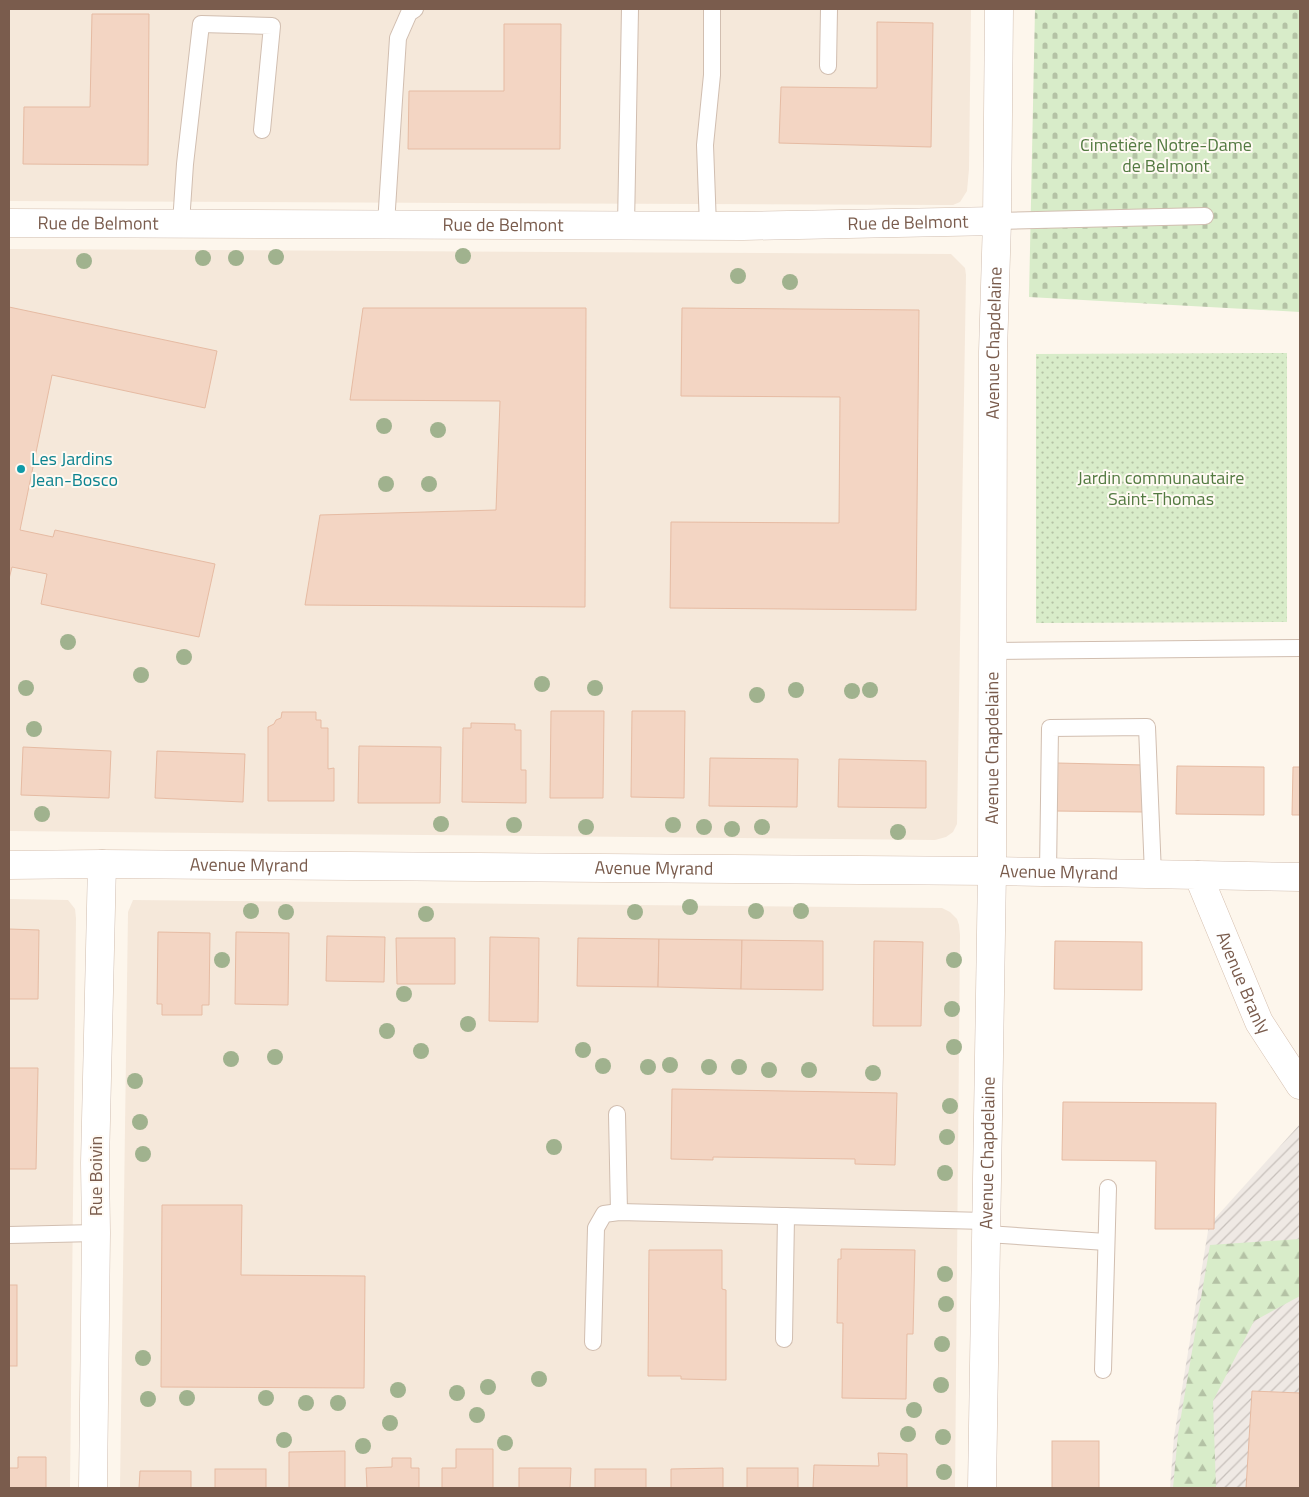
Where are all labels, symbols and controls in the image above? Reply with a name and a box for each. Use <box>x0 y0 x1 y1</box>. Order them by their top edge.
park label: Cimetière Notre-Dame de Belmont <box>1080 131 1252 179</box>
street label: Rue de Belmont <box>847 208 969 237</box>
street label: Rue de Belmont <box>37 209 159 237</box>
street label: Rue de Belmont <box>442 211 564 238</box>
street label: Avenue Chapdelaine <box>979 266 1009 420</box>
place label: Les Jardins Jean-Bosco <box>31 445 118 493</box>
marker: Les Jardins Jean-Bosco <box>15 463 27 475</box>
park label: Jardin communautaire Saint-Thomas <box>1078 464 1244 512</box>
street label: Avenue Chapdelaine <box>978 672 1005 825</box>
street label: Avenue Myrand <box>190 851 308 879</box>
street label: Avenue Myrand <box>595 854 713 882</box>
street label: Avenue Myrand <box>999 857 1119 886</box>
street label: Avenue Branly <box>1210 927 1278 1040</box>
street label: Avenue Chapdelaine <box>972 1076 1002 1230</box>
street label: Rue Boivin <box>82 1136 109 1216</box>

